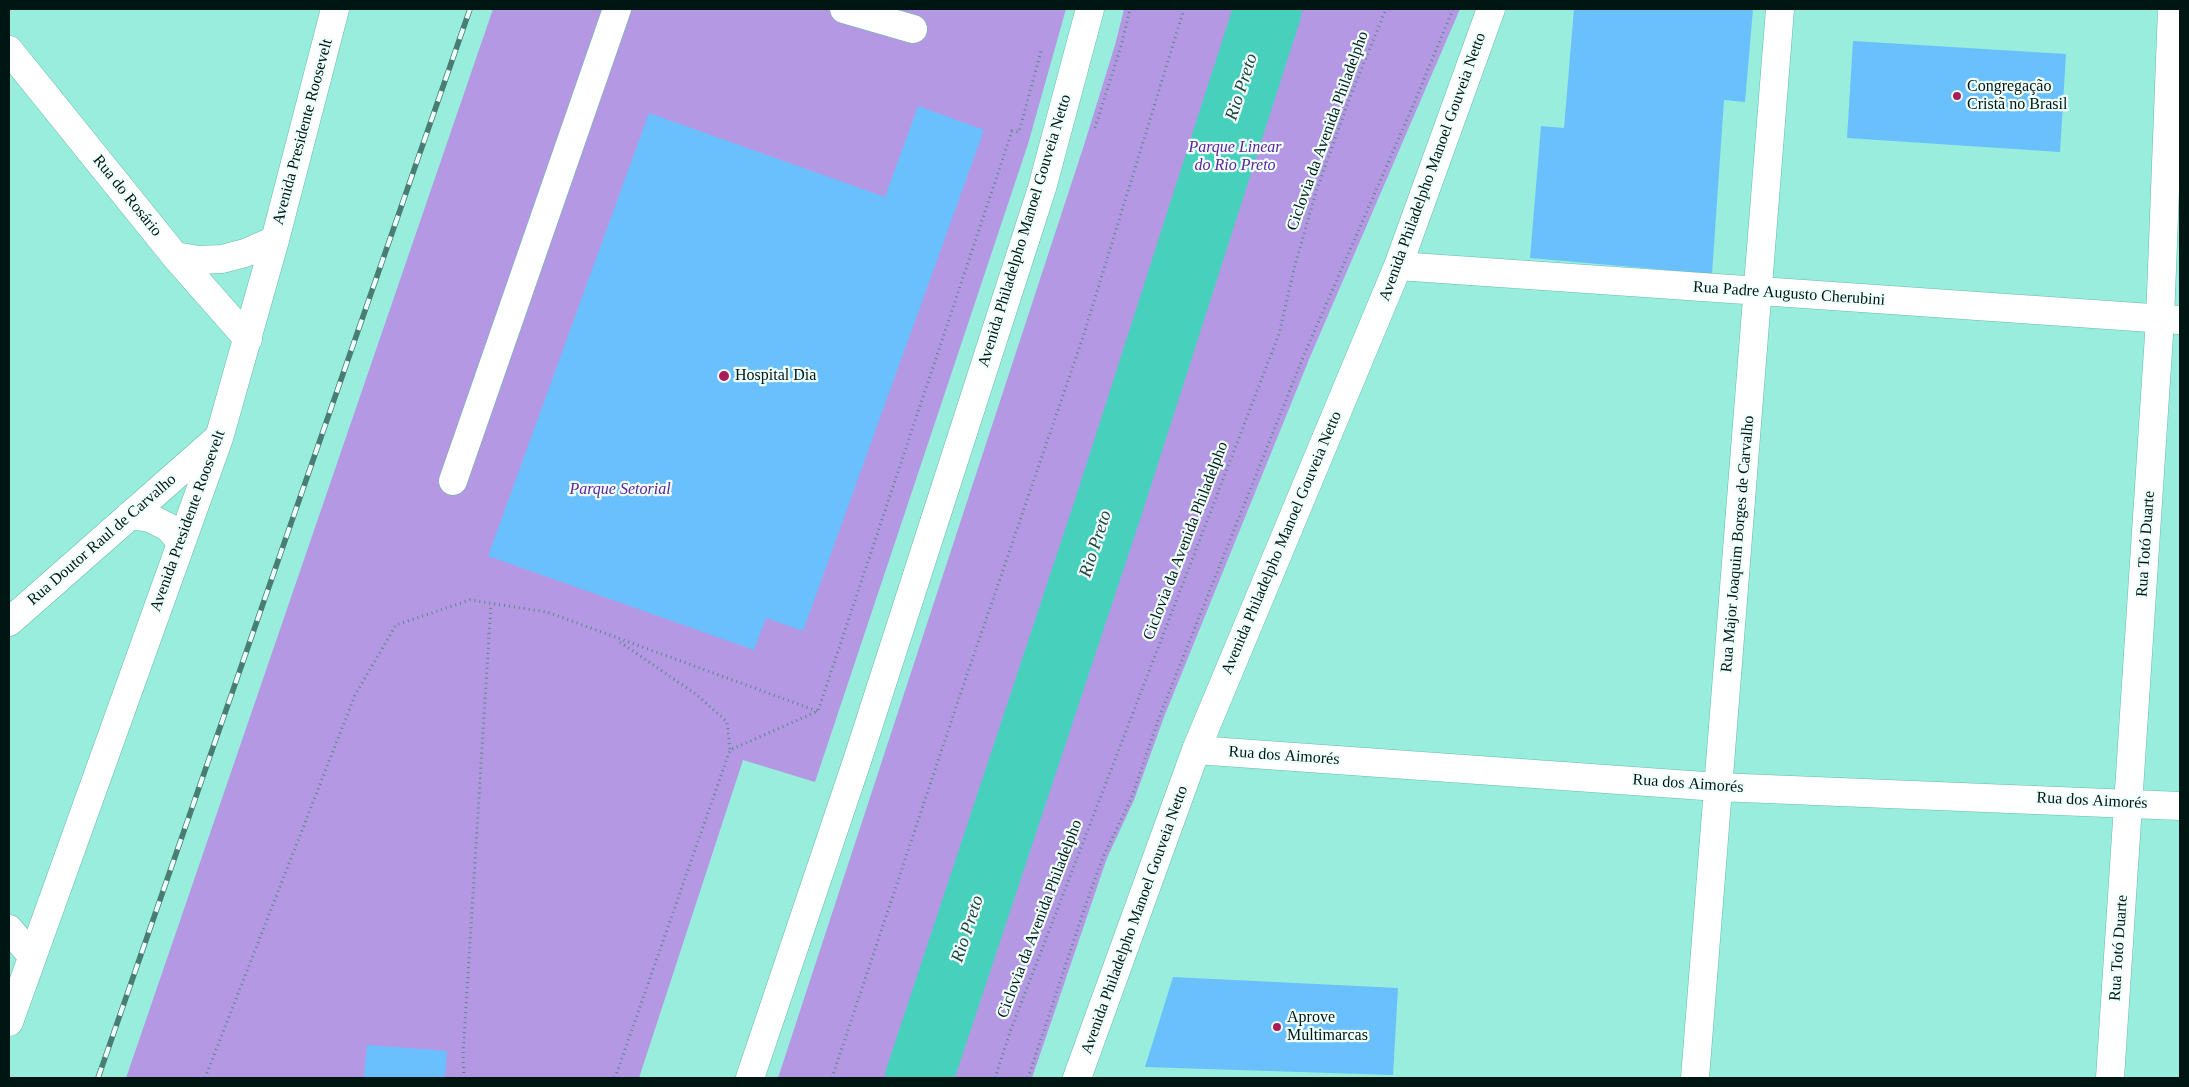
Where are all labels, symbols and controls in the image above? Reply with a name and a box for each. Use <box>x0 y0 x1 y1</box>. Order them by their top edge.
street label: Ciclovia da Avenida Philadelpho <box>1283 29 1373 233</box>
street label: Avenida Philadelpho Manoel Gouveia Netto <box>1375 30 1491 304</box>
street label: Avenida Presidente Roosevelt <box>269 37 337 227</box>
water label: Rio Preto <box>1221 51 1263 123</box>
place label: Congregação Cristã no Brasil <box>1967 77 2067 115</box>
marker: Congregação Cristã no Brasil <box>1951 90 1963 102</box>
street label: Avenida Philadelpho Manoel Gouveia Netto <box>974 92 1076 370</box>
park label: Parque Linear do Rio Preto <box>1188 138 1282 176</box>
street label: Rua do Rosário <box>88 151 166 241</box>
street label: Rua Padre Augusto Cherubini <box>1692 278 1886 310</box>
place label: Hospital Dia <box>735 366 816 386</box>
marker: Hospital Dia <box>717 369 731 383</box>
street label: Avenida Philadelpho Manoel Gouveia Netto <box>1218 409 1346 677</box>
street label: Rua Major Joaquim Borges de Carvalho <box>1717 415 1759 673</box>
street label: Avenida Presidente Roosevelt <box>146 428 230 614</box>
street label: Ciclovia da Avenida Philadelpho <box>1139 439 1233 643</box>
street label: Rua Doutor Raul de Carvalho <box>24 470 180 610</box>
park label: Parque Setorial <box>569 480 671 500</box>
street label: Rua Totó Duarte <box>2133 490 2159 598</box>
water label: Rio Preto <box>1075 508 1117 580</box>
street label: Rua dos Aimorés <box>1228 743 1340 769</box>
street label: Rua dos Aimorés <box>1632 771 1744 797</box>
street label: Avenida Philadelpho Manoel Gouveia Netto <box>1077 783 1193 1057</box>
street label: Rua dos Aimorés <box>2036 789 2148 813</box>
street label: Ciclovia da Avenida Philadelpho <box>993 817 1087 1021</box>
water label: Rio Preto <box>947 893 989 965</box>
street label: Rua Totó Duarte <box>2106 894 2132 1002</box>
place label: Aprove Multimarcas <box>1287 1008 1368 1046</box>
marker: Aprove Multimarcas <box>1271 1021 1283 1033</box>

